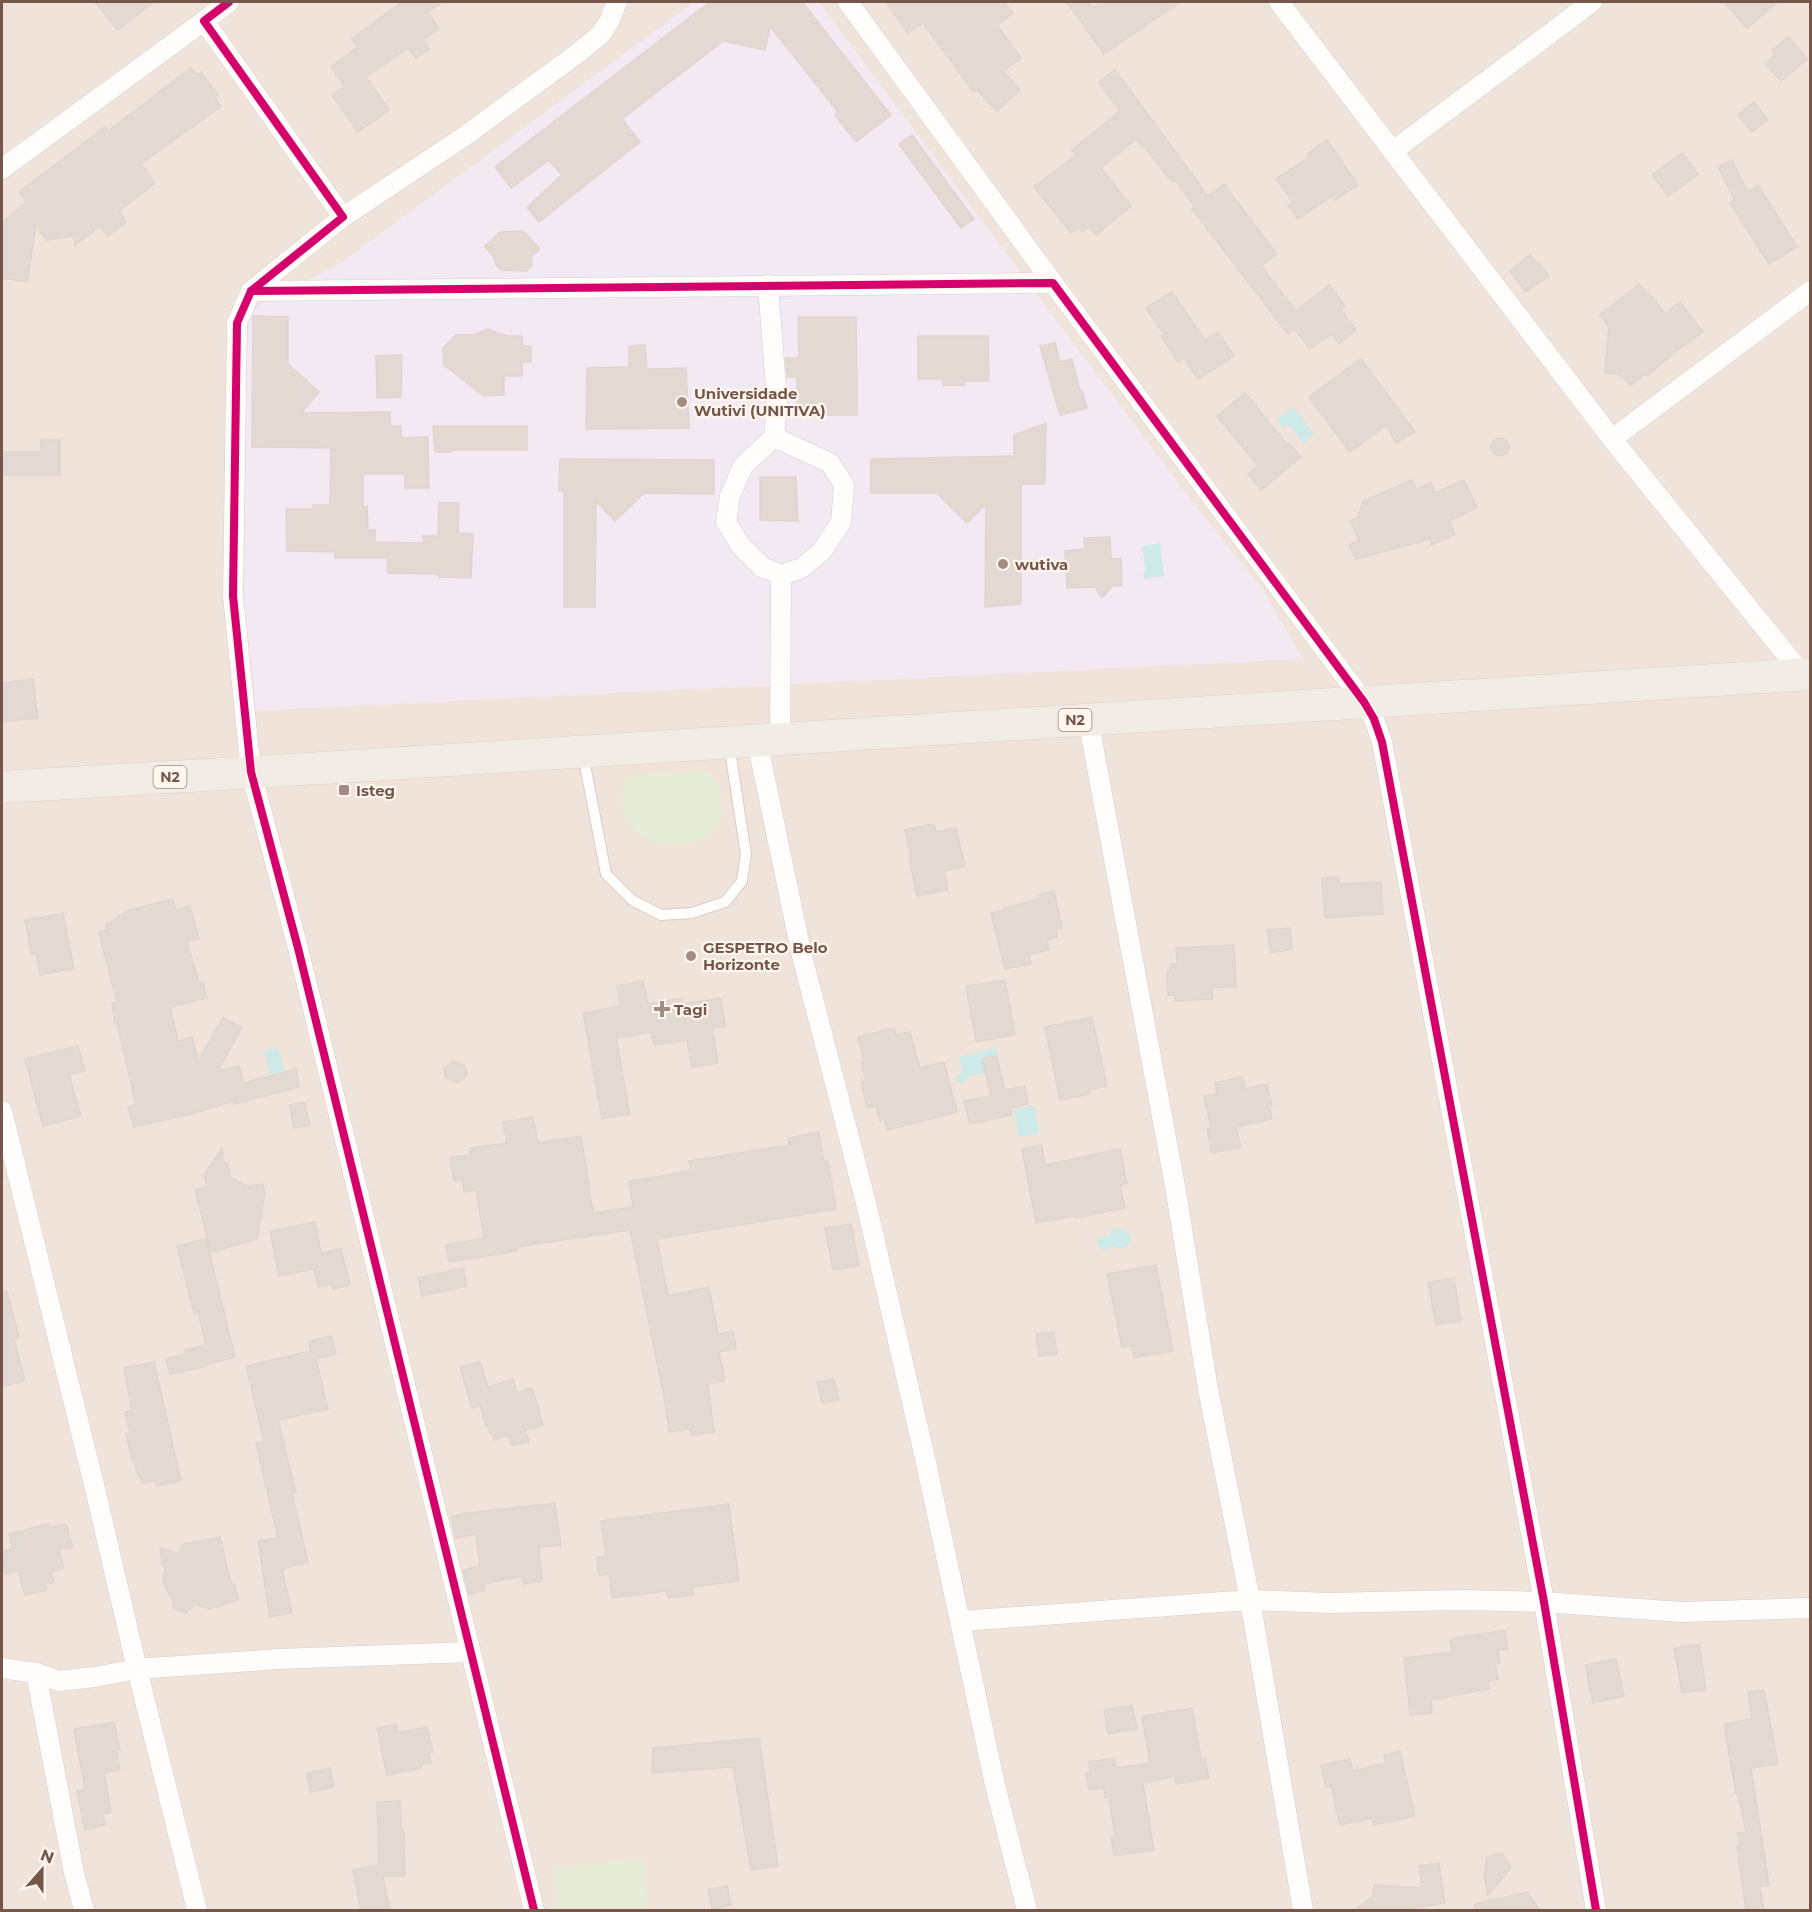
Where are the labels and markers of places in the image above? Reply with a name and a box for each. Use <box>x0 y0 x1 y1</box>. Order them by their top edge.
place label: Universidade Wutivi (UNITIVA) <box>694 384 826 420</box>
marker: Universidade Wutivi (UNITIVA) <box>675 395 689 409</box>
place label: wutiva <box>1015 555 1068 574</box>
marker: wutiva <box>996 557 1010 571</box>
place label: Isteg <box>356 781 395 800</box>
marker: Isteg <box>337 783 351 797</box>
place label: GESPETRO Belo Horizonte <box>703 938 828 974</box>
marker: GESPETRO Belo Horizonte <box>684 949 698 963</box>
place label: Tagi <box>674 1000 707 1019</box>
marker: Tagi <box>655 1002 669 1016</box>

